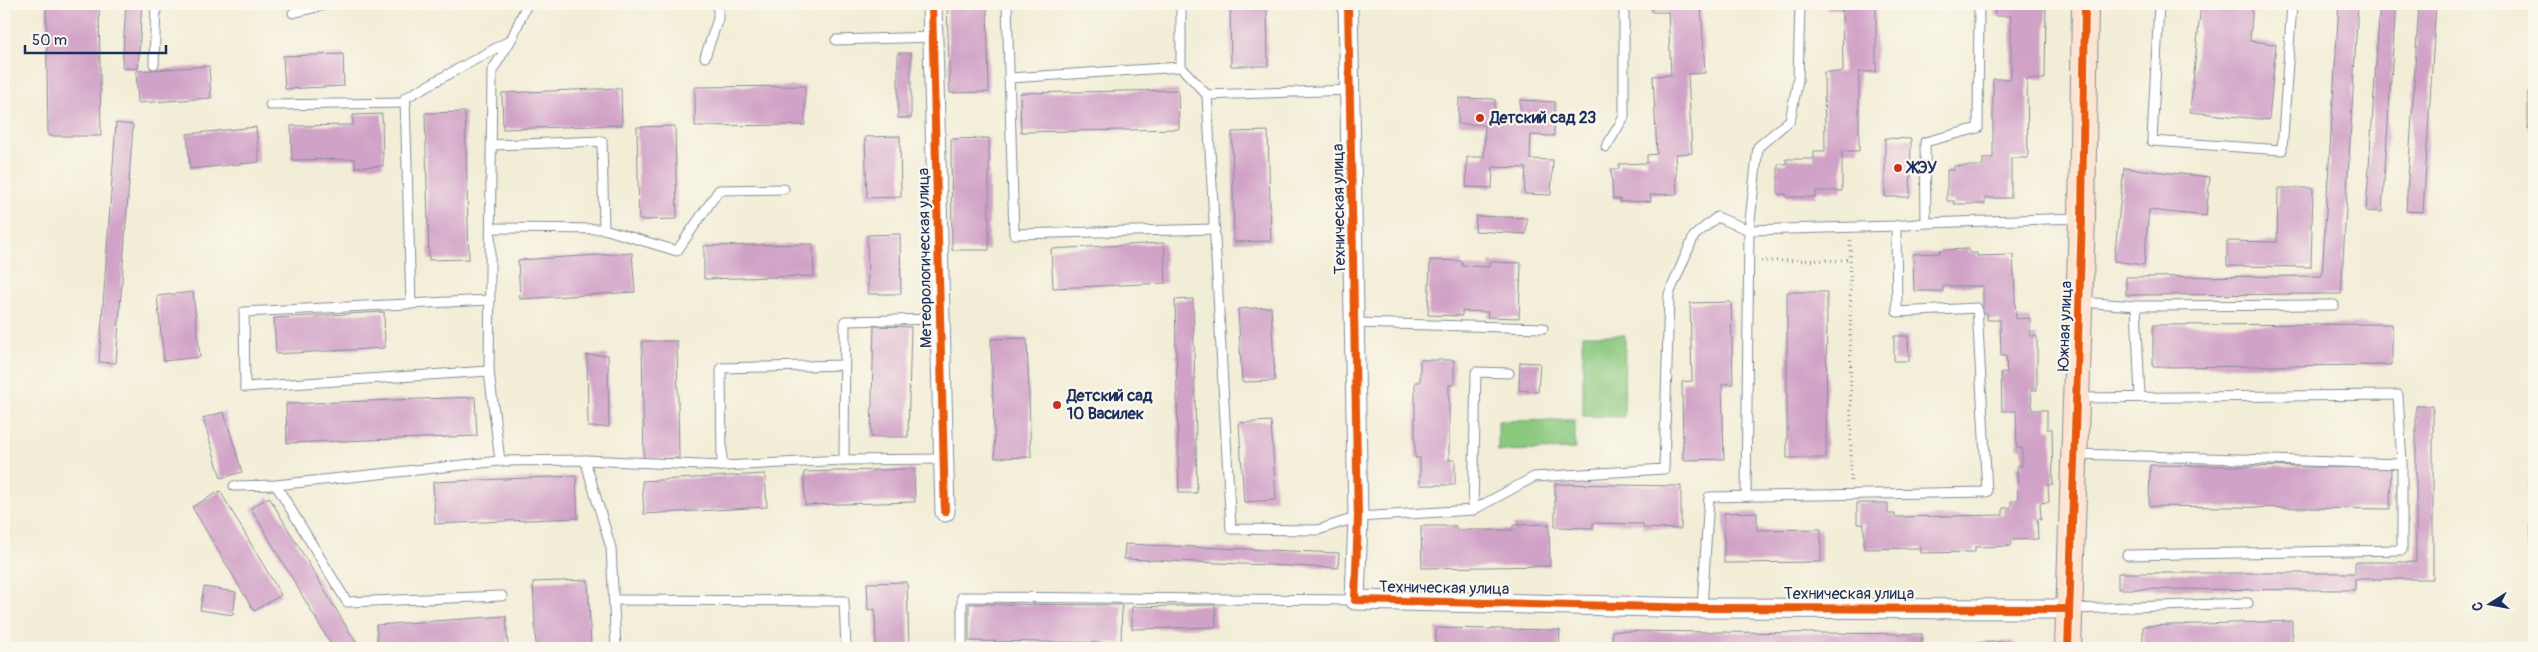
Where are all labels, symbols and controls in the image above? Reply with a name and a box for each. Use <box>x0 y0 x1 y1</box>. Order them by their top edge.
scale bar <box>25 22 166 54</box>
text: 50 m <box>32 31 67 50</box>
place label: Детский сад 23 <box>1489 108 1596 128</box>
marker: Детский сад 23 <box>1474 112 1486 124</box>
street label: Техническая улица <box>1328 144 1350 274</box>
place label: ЖЭУ <box>1905 158 1937 178</box>
marker: ЖЭУ <box>1892 162 1904 174</box>
street label: Метеорологическая улица <box>913 168 937 348</box>
street label: Южная улица <box>2053 281 2077 371</box>
place label: Детский сад 10 Василек <box>1066 386 1153 424</box>
marker: Детский сад 10 Василек <box>1051 399 1063 411</box>
street label: Техническая улица <box>1379 577 1509 599</box>
north arrow <box>2466 580 2516 630</box>
street label: Техническая улица <box>1784 584 1914 604</box>
text: С <box>2468 600 2487 612</box>

